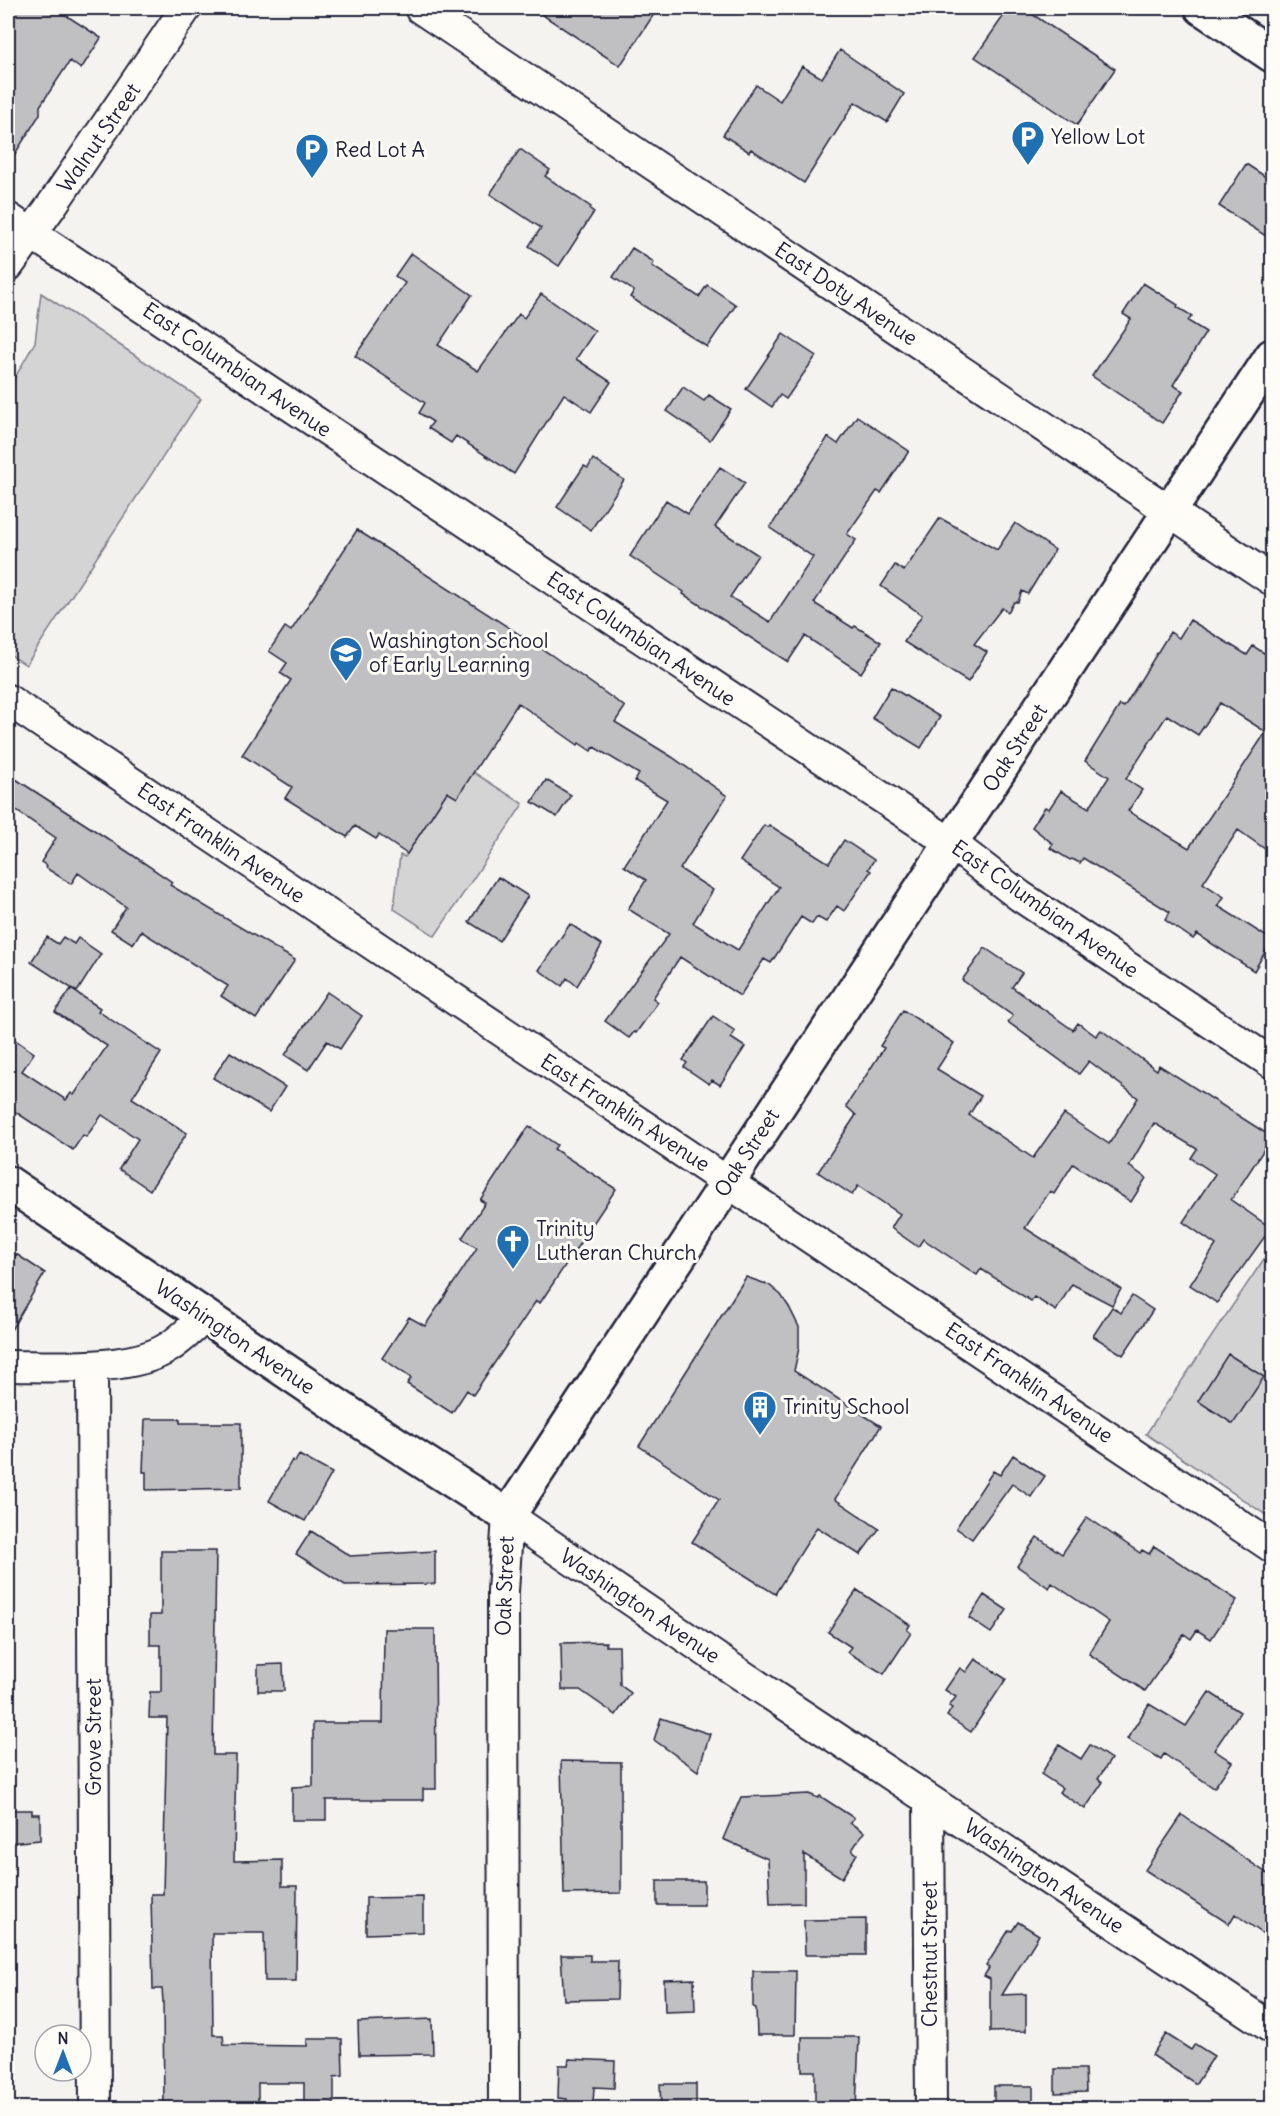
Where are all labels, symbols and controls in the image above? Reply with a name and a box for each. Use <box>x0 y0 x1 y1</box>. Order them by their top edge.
street label: Walnut Street <box>51 78 146 198</box>
parking icon: Yellow Lot <box>1010 119 1046 166</box>
place label: Yellow Lot <box>1051 123 1145 150</box>
parking icon: Red Lot A <box>294 132 330 179</box>
place label: Red Lot A <box>335 136 425 163</box>
street label: East Doty Avenue <box>770 236 923 351</box>
street label: East Columbian Avenue <box>138 296 337 443</box>
street label: East Columbian Avenue <box>542 565 741 712</box>
place label: Washington School of Early Learning <box>369 627 548 678</box>
school or university icon: Washington School of Early Learning <box>328 635 364 682</box>
street label: Oak Street <box>976 698 1053 797</box>
street label: East Franklin Avenue <box>132 776 310 909</box>
street label: East Columbian Avenue <box>946 834 1144 983</box>
street label: East Franklin Avenue <box>535 1048 715 1177</box>
street label: Oak Street <box>708 1103 785 1202</box>
place label: Trinity Lutheran Church <box>536 1215 697 1266</box>
church icon: Trinity Lutheran Church <box>495 1223 531 1270</box>
street label: Washington Avenue <box>150 1273 320 1400</box>
street label: East Franklin Avenue <box>940 1316 1118 1449</box>
building icon: Trinity School <box>742 1389 778 1436</box>
place label: Trinity School <box>783 1393 909 1420</box>
street label: Oak Street <box>489 1536 520 1636</box>
street label: Washington Avenue <box>555 1542 725 1669</box>
street label: Grove Street <box>80 1678 107 1796</box>
street label: Washington Avenue <box>959 1812 1129 1939</box>
street label: Chestnut Street <box>916 1881 943 2027</box>
north arrow <box>33 2023 93 2083</box>
text: N <box>57 2028 69 2048</box>

